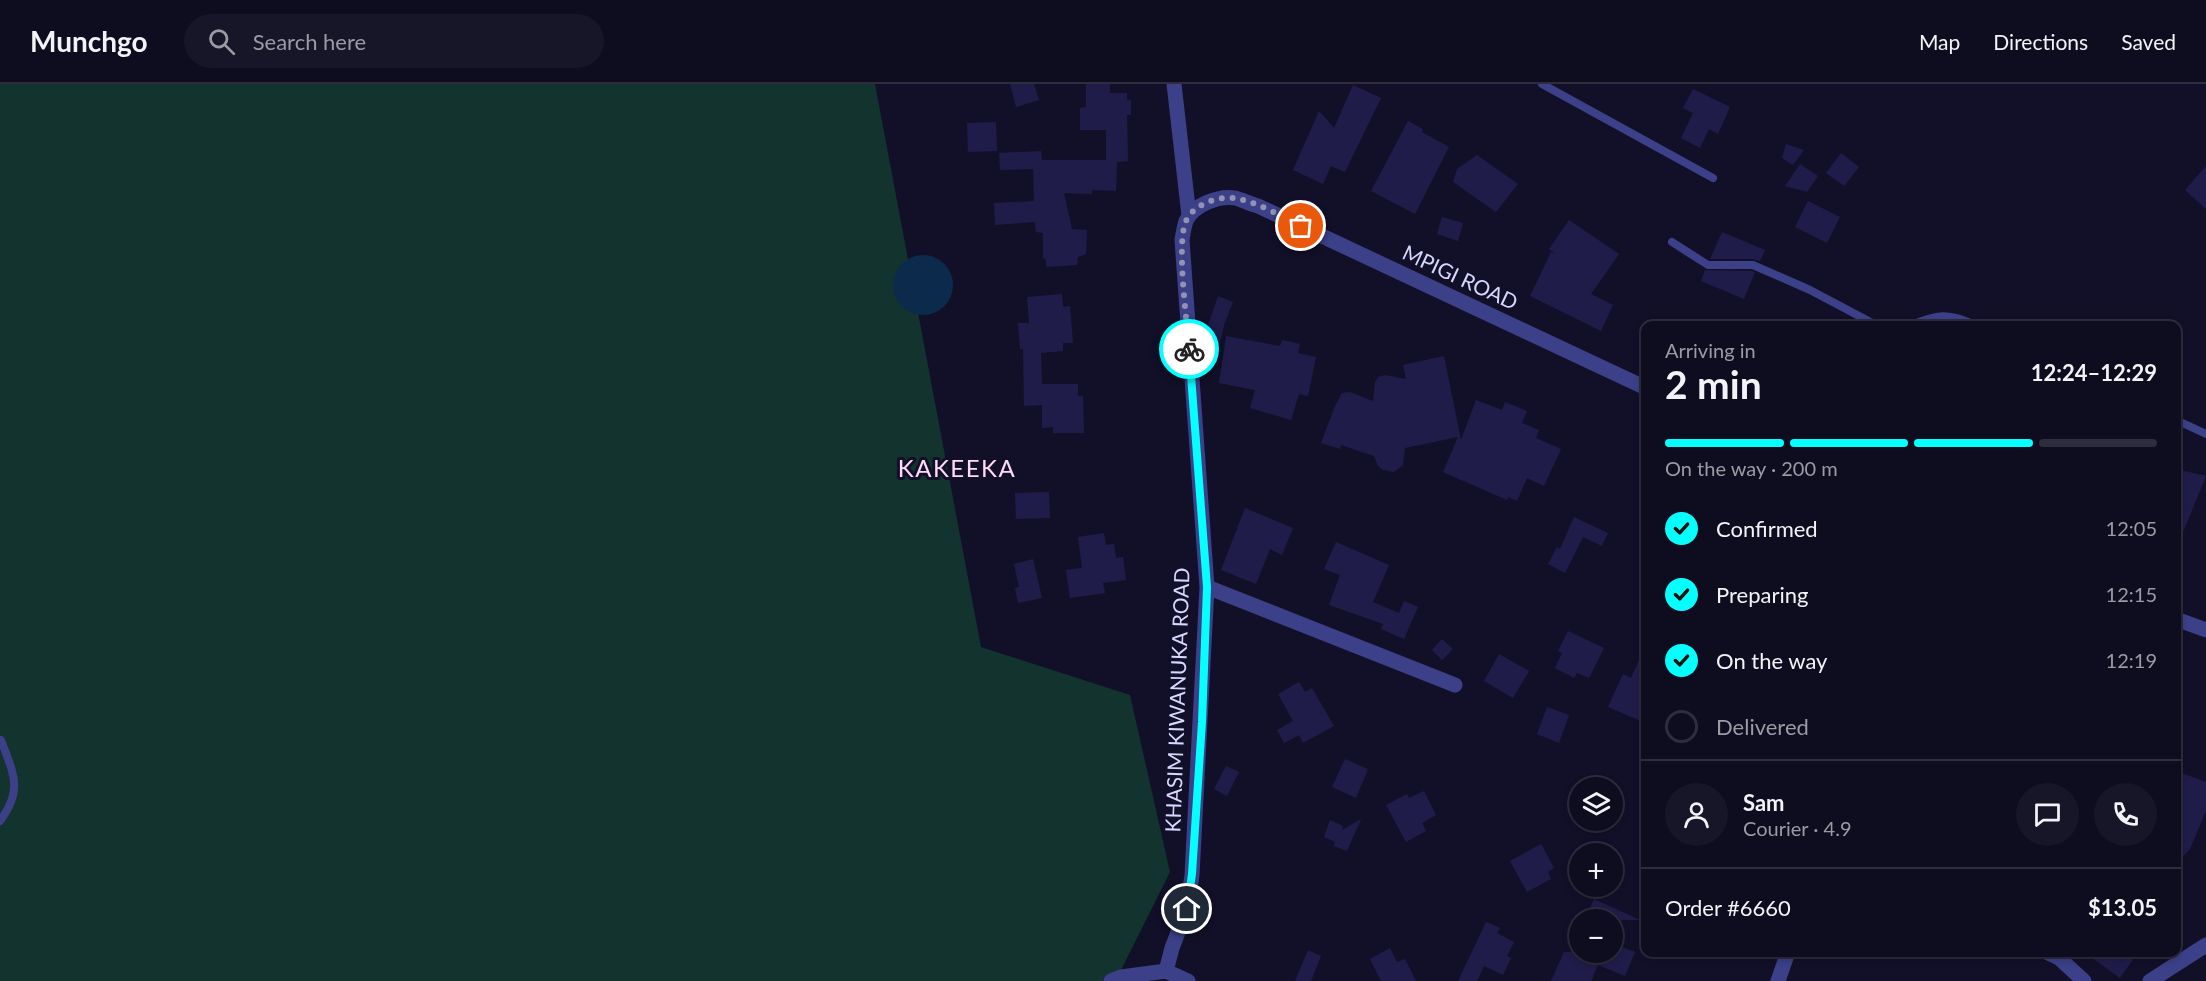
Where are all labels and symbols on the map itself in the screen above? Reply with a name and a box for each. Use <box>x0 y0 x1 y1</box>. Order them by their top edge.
pin <box>1275 200 1326 251</box>
street label: MPIGI ROAD <box>1399 239 1522 314</box>
courier <box>1159 319 1219 379</box>
district label: KAKEEKA <box>898 453 1016 482</box>
street label: KHASIM KIWANUKA ROAD <box>1159 567 1194 833</box>
pin <box>1161 883 1212 934</box>

